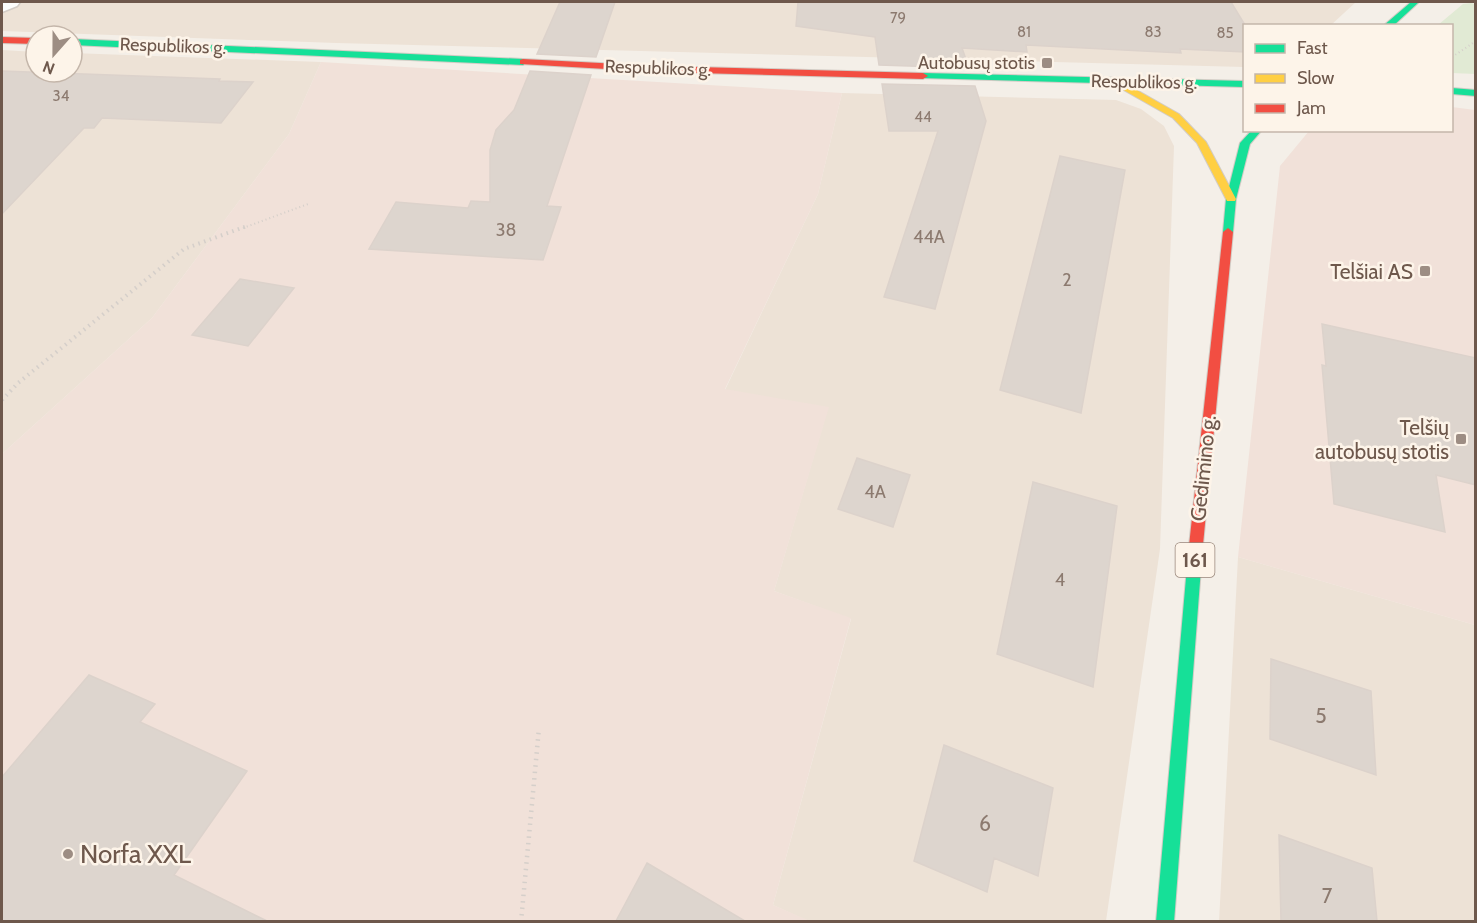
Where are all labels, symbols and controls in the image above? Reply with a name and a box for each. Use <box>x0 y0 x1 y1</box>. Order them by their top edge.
house number: 79 <box>890 9 906 27</box>
house number: 81 <box>1017 23 1031 41</box>
house number: 83 <box>1144 23 1162 41</box>
north arrow <box>24 24 84 84</box>
house number: 85 <box>1216 24 1234 42</box>
legend <box>1243 24 1453 132</box>
street label: Respublikos g. <box>119 33 227 59</box>
text: Fast <box>1297 37 1328 59</box>
place label: Autobusų stotis <box>918 52 1035 74</box>
street label: Respublikos g. <box>604 55 712 81</box>
marker: Autobusų stotis <box>1040 56 1054 70</box>
text: N <box>40 57 57 78</box>
text: Slow <box>1297 67 1334 89</box>
street label: Respublikos g. <box>1091 70 1197 94</box>
house number: 34 <box>53 87 70 105</box>
text: Jam <box>1296 97 1326 119</box>
house number: 44 <box>914 108 932 126</box>
house number: 38 <box>496 219 516 241</box>
house number: 44A <box>913 226 945 248</box>
place label: Telšiai AS <box>1330 259 1413 284</box>
marker: Telšiai AS <box>1418 264 1432 278</box>
house number: 2 <box>1062 269 1072 291</box>
street label: Gedimino g. <box>1185 414 1221 522</box>
place label: Telšių autobusų stotis <box>1315 415 1449 464</box>
marker: Telšių autobusų stotis <box>1454 432 1468 446</box>
house number: 4A <box>864 481 886 503</box>
road number: 161 <box>1176 543 1214 577</box>
house number: 4 <box>1055 569 1065 591</box>
house number: 5 <box>1315 703 1327 728</box>
house number: 6 <box>979 811 991 836</box>
place label: Norfa XXL <box>80 838 191 870</box>
marker: Norfa XXL <box>61 847 75 861</box>
house number: 7 <box>1322 883 1333 908</box>

